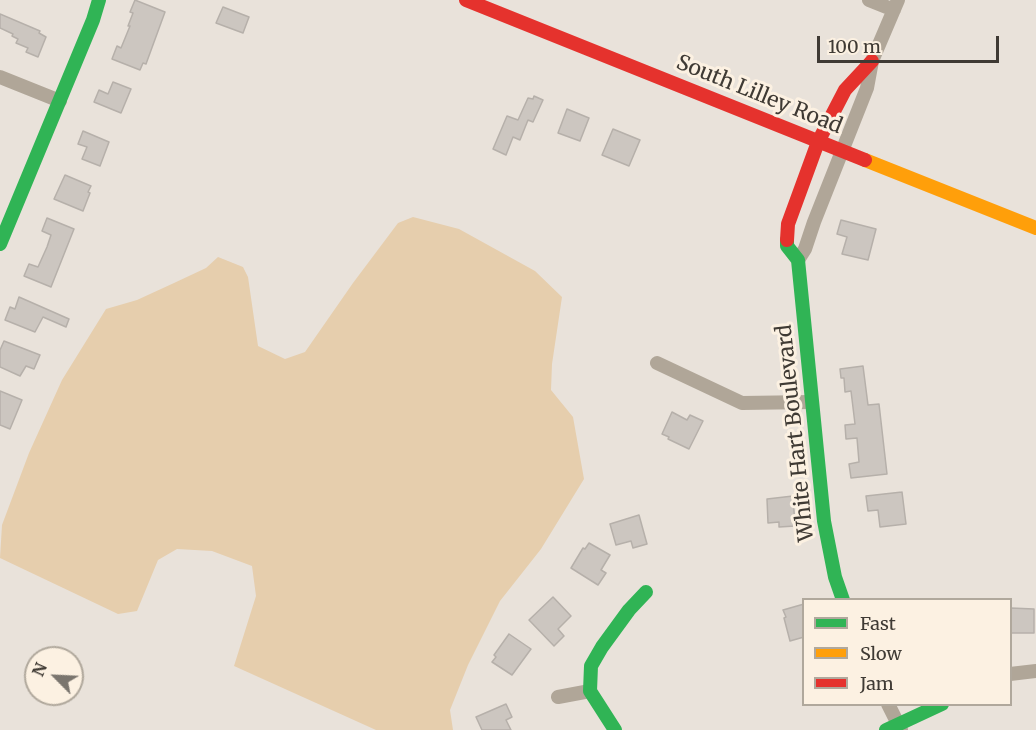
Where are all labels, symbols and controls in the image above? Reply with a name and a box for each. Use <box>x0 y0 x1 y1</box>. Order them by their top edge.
scale bar <box>820 24 1002 62</box>
text: 100 m <box>828 35 881 58</box>
street label: South Lilley Road <box>672 50 846 140</box>
street label: White Hart Boulevard <box>772 323 820 543</box>
legend <box>802 598 1012 706</box>
text: Fast <box>860 612 896 635</box>
text: Slow <box>860 642 902 665</box>
north arrow <box>24 646 84 706</box>
text: N <box>28 660 51 679</box>
text: Jam <box>860 672 894 695</box>

